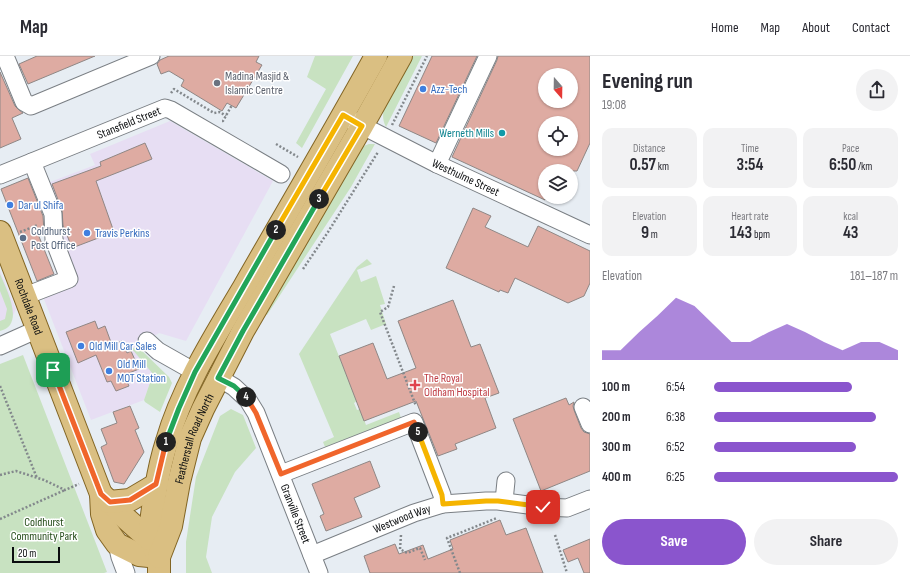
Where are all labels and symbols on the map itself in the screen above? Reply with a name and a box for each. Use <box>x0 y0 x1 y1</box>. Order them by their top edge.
north arrow <box>538 68 578 108</box>
place label: Madina Masjid & Islamic Centre <box>225 69 289 98</box>
marker: Madina Masjid & Islamic Centre <box>212 78 222 88</box>
place label: Azz-Tech <box>430 82 468 97</box>
marker: Azz-Tech <box>418 84 428 94</box>
street label: Stansfield Street <box>95 103 163 143</box>
place label: Werneth Mills <box>439 126 494 141</box>
marker: Werneth Mills <box>497 128 507 138</box>
street label: Westhulme Street <box>429 156 502 200</box>
pin: 3 <box>309 189 329 209</box>
place label: Dar ul Shifa <box>18 198 64 213</box>
marker: Dar ul Shifa <box>5 200 15 210</box>
pin: 2 <box>266 220 286 240</box>
place label: Coldhurst Post Office <box>31 224 76 253</box>
place label: Travis Perkins <box>95 226 149 241</box>
marker: Travis Perkins <box>82 228 92 238</box>
marker: Coldhurst Post Office <box>18 233 28 243</box>
street label: Rochdale Road <box>11 277 46 337</box>
place label: Old Mill Car Sales <box>89 339 157 354</box>
marker: Old Mill Car Sales <box>76 341 86 351</box>
pin <box>36 353 70 387</box>
place label: Old Mill MOT Station <box>117 357 166 386</box>
marker: Old Mill MOT Station <box>104 366 114 376</box>
place label: The Royal Oldham Hospital <box>424 371 490 400</box>
marker: The Royal Oldham Hospital <box>409 379 421 391</box>
pin: 4 <box>236 387 256 407</box>
street label: Featherstall Road North <box>172 391 218 485</box>
pin: 5 <box>408 422 428 442</box>
pin: 1 <box>156 432 176 452</box>
street label: Granville Street <box>277 482 314 546</box>
pin <box>526 490 560 524</box>
street label: Westwood Way <box>371 501 433 537</box>
park label: Coldhurst Community Park <box>11 515 78 544</box>
scale bar <box>12 545 60 564</box>

